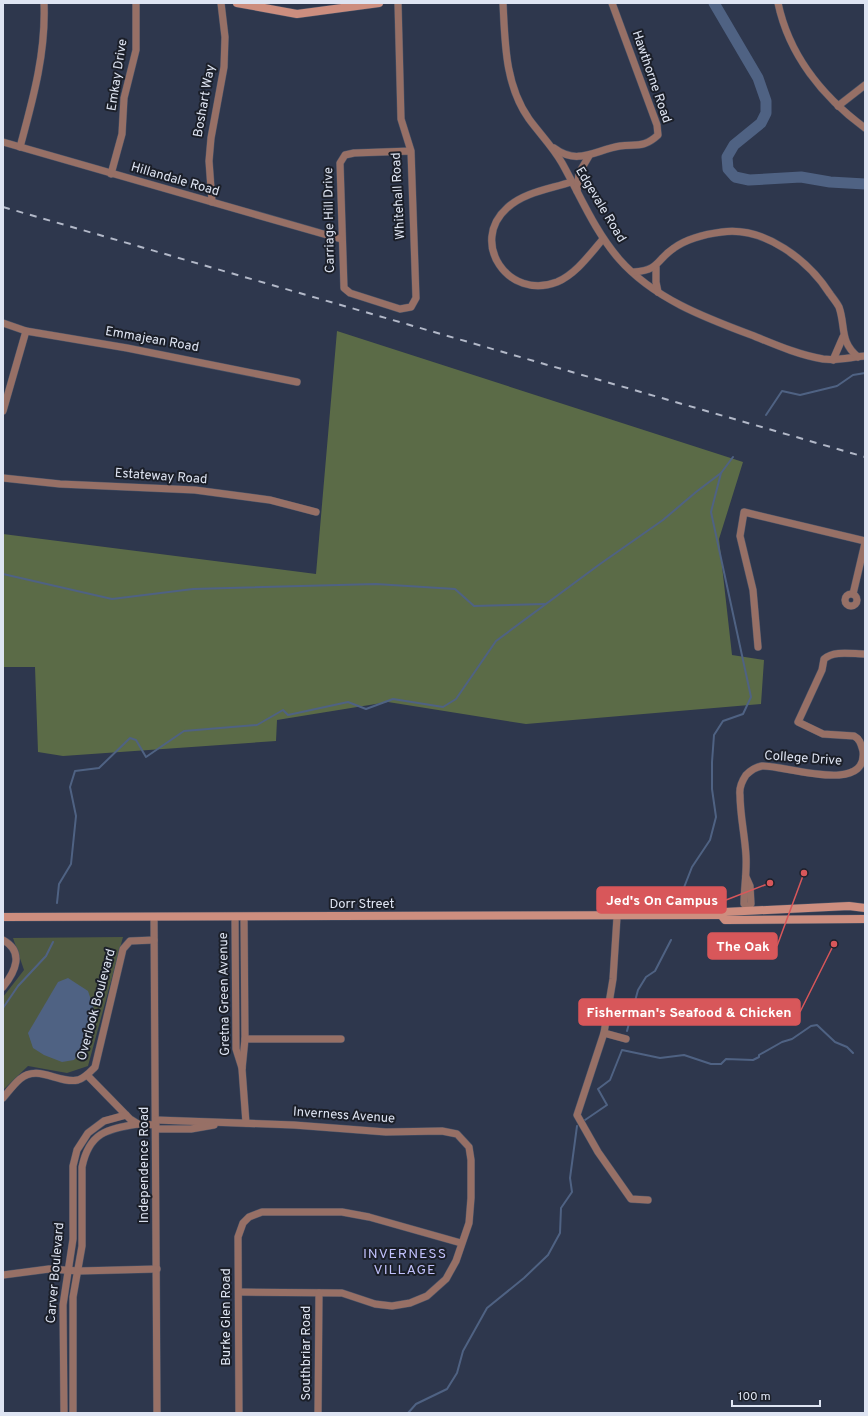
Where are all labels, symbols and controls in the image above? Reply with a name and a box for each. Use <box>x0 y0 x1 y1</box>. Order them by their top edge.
street label: Hawthorne Road <box>628 29 674 125</box>
street label: Emkay Drive <box>104 38 132 112</box>
street label: Boshart Way <box>191 63 219 139</box>
street label: Whitehall Road <box>389 152 409 240</box>
street label: Hillandale Road <box>129 160 221 200</box>
street label: Edgevale Road <box>571 164 629 246</box>
street label: Carriage Hill Drive <box>321 167 339 273</box>
street label: Emmajean Road <box>104 324 200 356</box>
street label: Estateway Road <box>114 466 208 488</box>
street label: College Drive <box>764 748 842 770</box>
callout: Jed's On Campus <box>597 887 726 913</box>
text: Jed's On Campus <box>606 893 718 910</box>
street label: Dorr Street <box>330 897 394 913</box>
street label: Gretna Green Avenue <box>216 932 234 1056</box>
callout: The Oak <box>708 933 777 959</box>
text: The Oak <box>716 939 770 956</box>
street label: Overlook Boulevard <box>74 947 120 1063</box>
callout: Fisherman's Seafood & Chicken <box>579 999 800 1025</box>
text: Fisherman's Seafood & Chicken <box>586 1005 792 1022</box>
street label: Inverness Avenue <box>292 1104 396 1128</box>
street label: Independence Road <box>137 1107 153 1223</box>
street label: Carver Boulevard <box>44 1222 68 1324</box>
district label: INVERNESS VILLAGE <box>363 1246 447 1279</box>
street label: Burke Glen Road <box>219 1268 235 1366</box>
street label: Southbriar Road <box>299 1306 315 1400</box>
scale bar <box>732 1382 820 1408</box>
text: 100 m <box>738 1389 771 1405</box>

